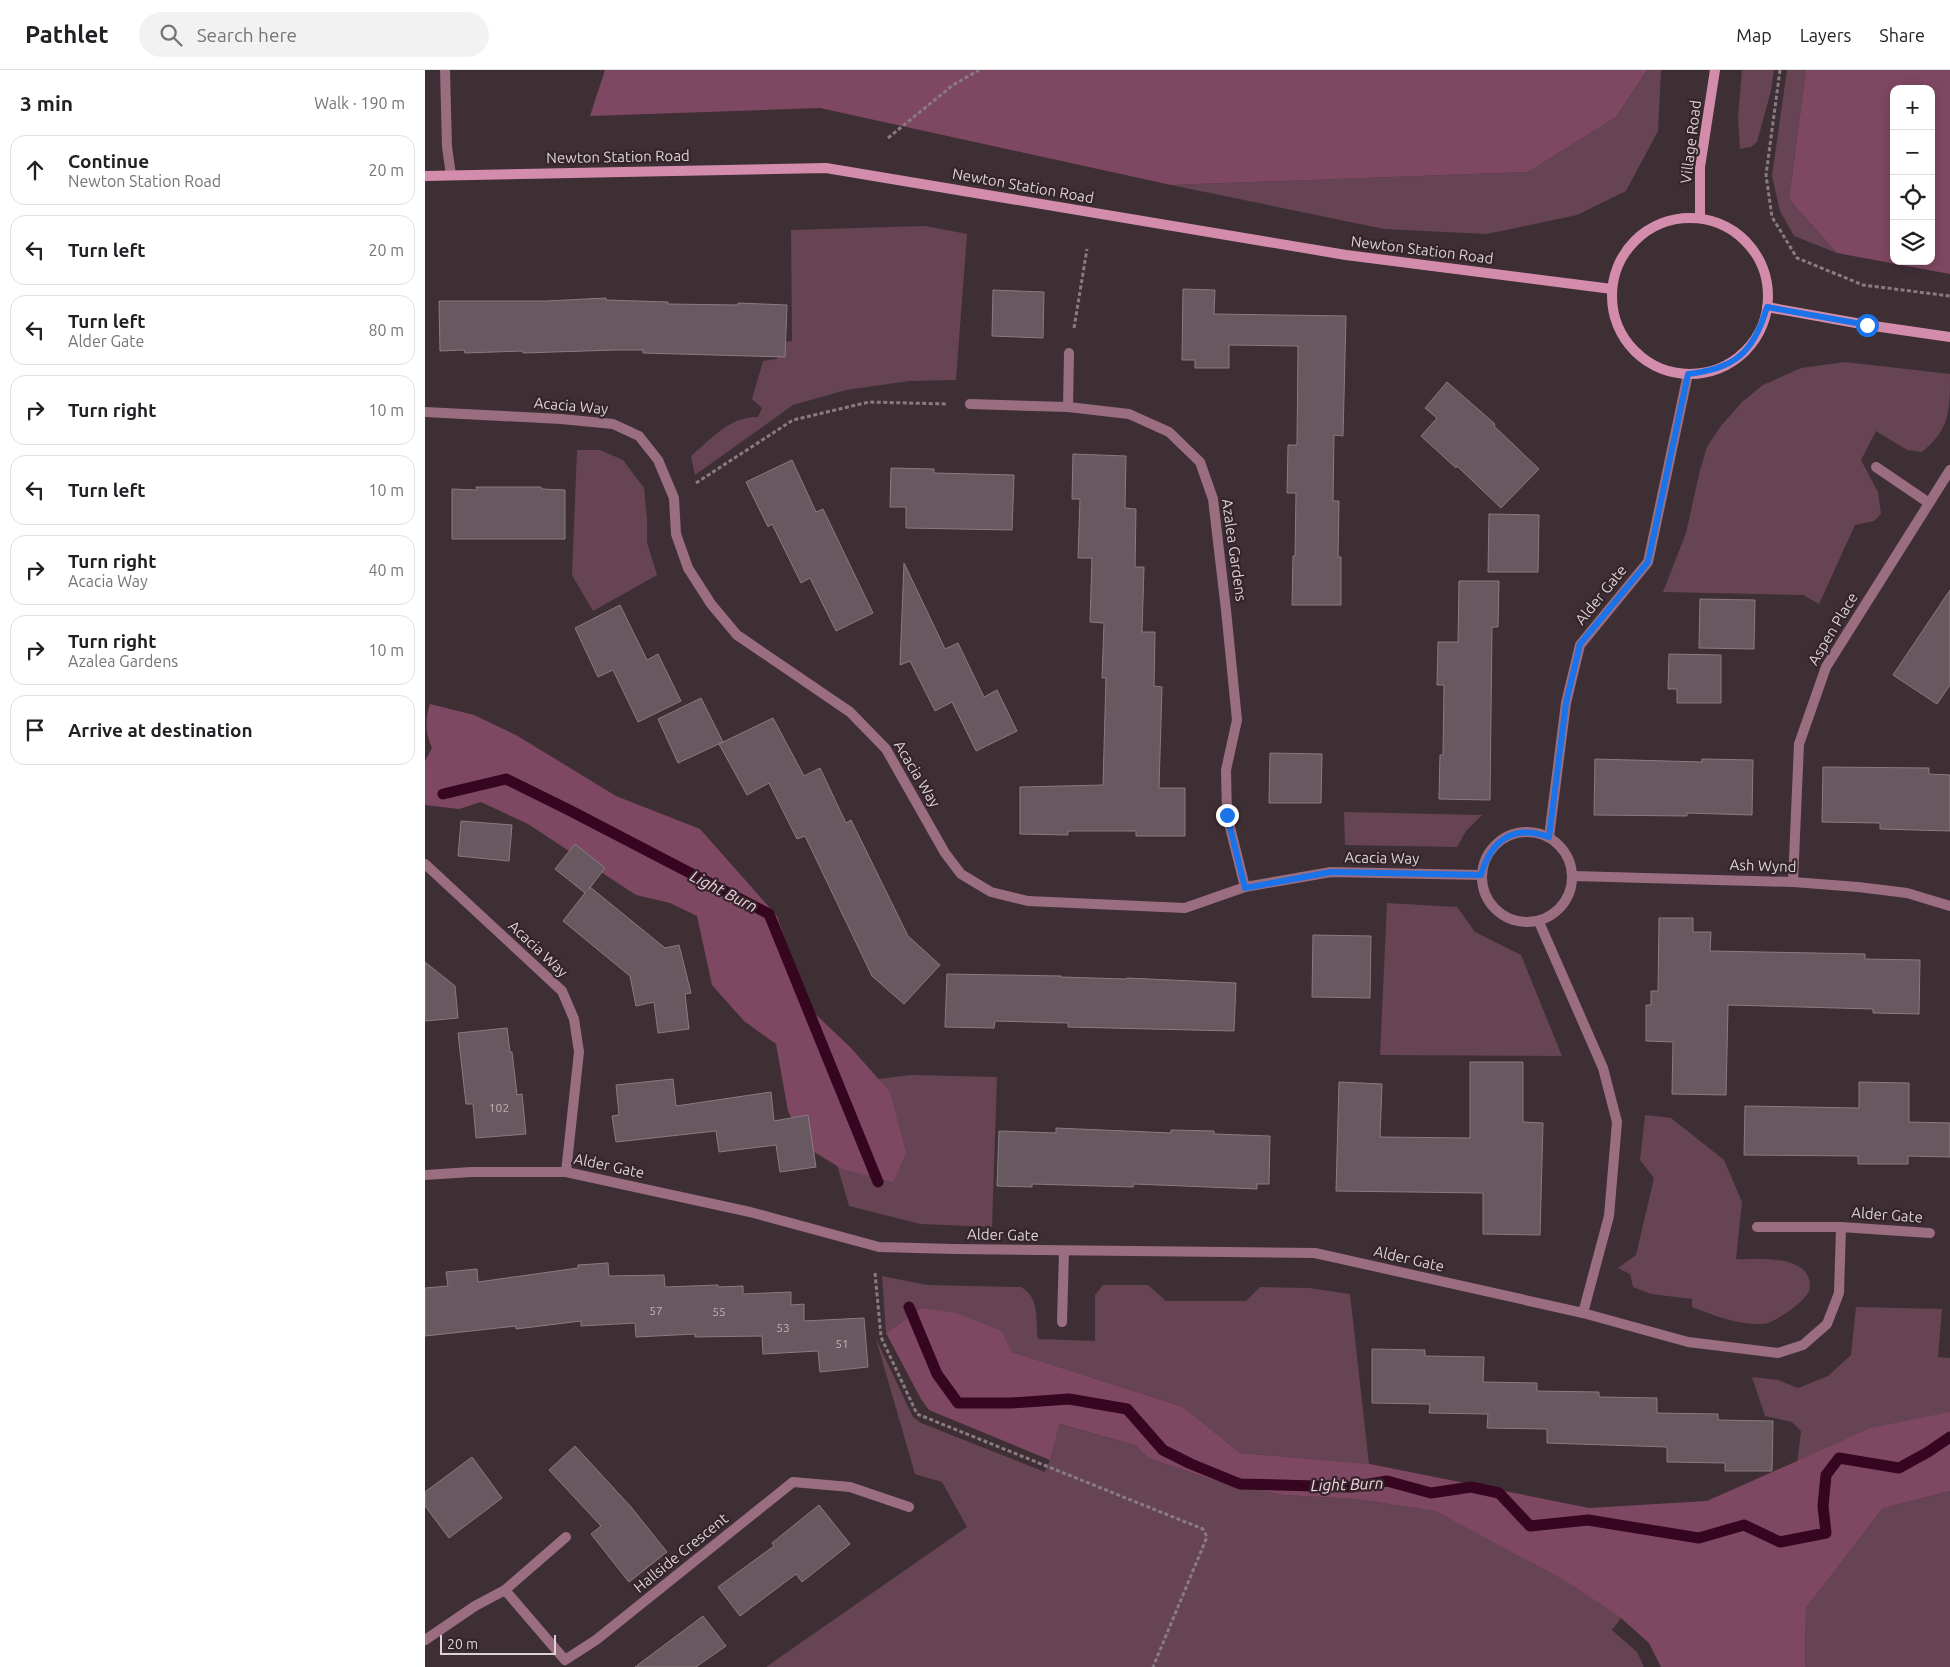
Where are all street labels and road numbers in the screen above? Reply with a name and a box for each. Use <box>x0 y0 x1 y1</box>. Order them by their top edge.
street label: Village Road <box>1677 99 1704 185</box>
street label: Newton Station Road <box>546 147 690 166</box>
street label: Newton Station Road <box>951 165 1095 206</box>
street label: Newton Station Road <box>1350 232 1494 267</box>
street label: Acacia Way <box>533 394 609 417</box>
street label: Azalea Gardens <box>1219 498 1250 602</box>
street label: Alder Gate <box>1571 561 1630 628</box>
street label: Aspen Place <box>1804 589 1861 668</box>
street label: Acacia Way <box>891 737 944 810</box>
street label: Acacia Way <box>1345 848 1419 867</box>
street label: Ash Wynd <box>1729 856 1797 875</box>
street label: Acacia Way <box>505 917 571 980</box>
street label: Alder Gate <box>572 1150 646 1181</box>
street label: Alder Gate <box>1851 1204 1923 1225</box>
street label: Alder Gate <box>967 1225 1039 1244</box>
street label: Alder Gate <box>1372 1242 1446 1275</box>
street label: Hallside Crescent <box>630 1509 731 1596</box>

